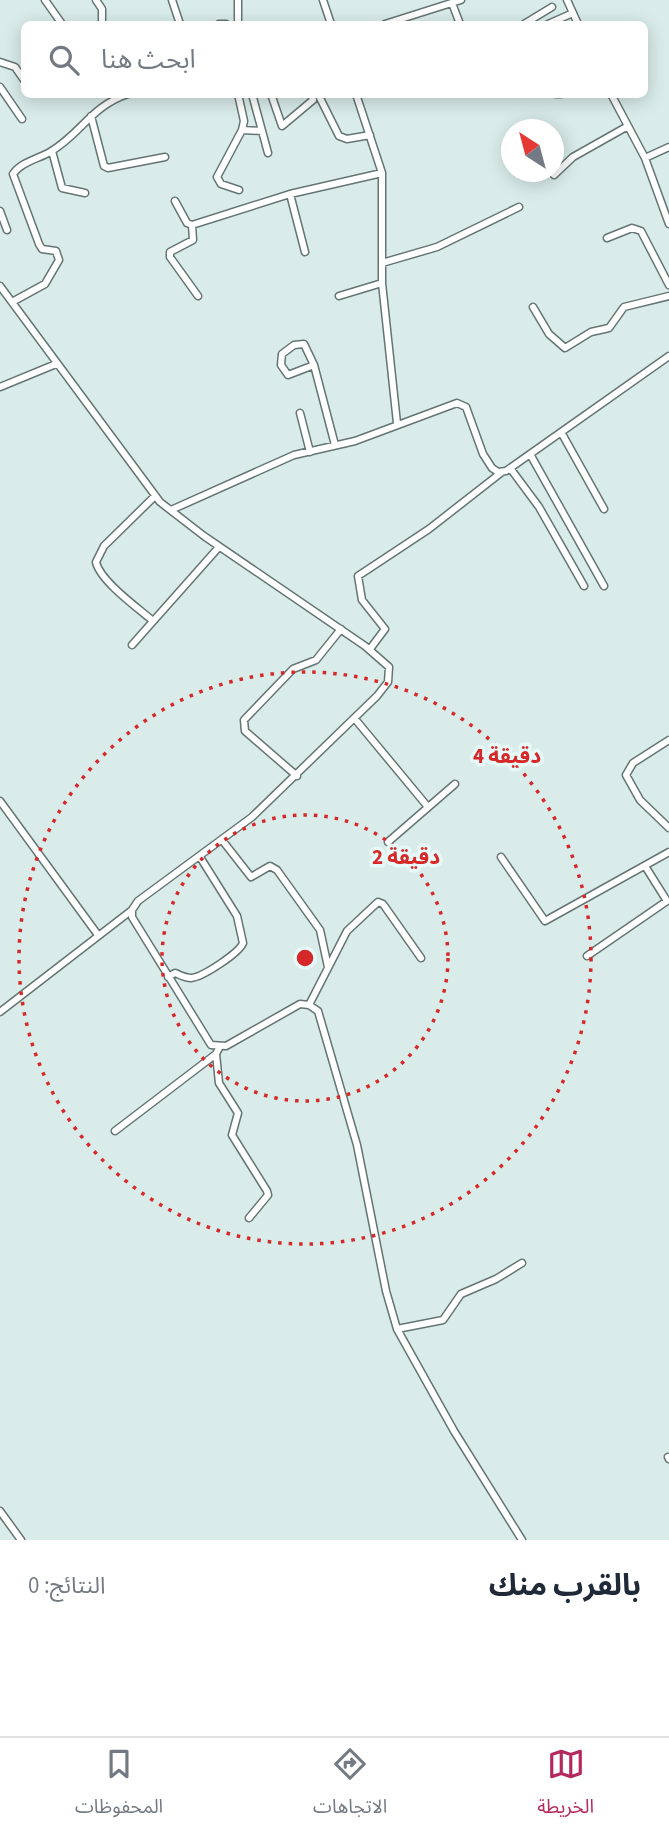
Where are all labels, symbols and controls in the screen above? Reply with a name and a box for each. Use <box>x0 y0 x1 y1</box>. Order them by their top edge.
search box <box>21 21 648 98</box>
icon: search <box>45 41 83 79</box>
text: ابحث هنا <box>101 41 196 78</box>
north arrow <box>501 119 564 182</box>
text: 4 دقيقة <box>473 741 541 771</box>
text: 2 دقيقة <box>372 842 440 872</box>
centre of rings <box>293 946 317 970</box>
text: بالقرب منك <box>489 1564 641 1607</box>
text: النتائج: 0 <box>28 1569 106 1602</box>
tab: المحفوظات <box>75 1745 163 1827</box>
tab: الاتجاهات <box>313 1745 387 1827</box>
tab: الخريطة <box>537 1745 594 1827</box>

